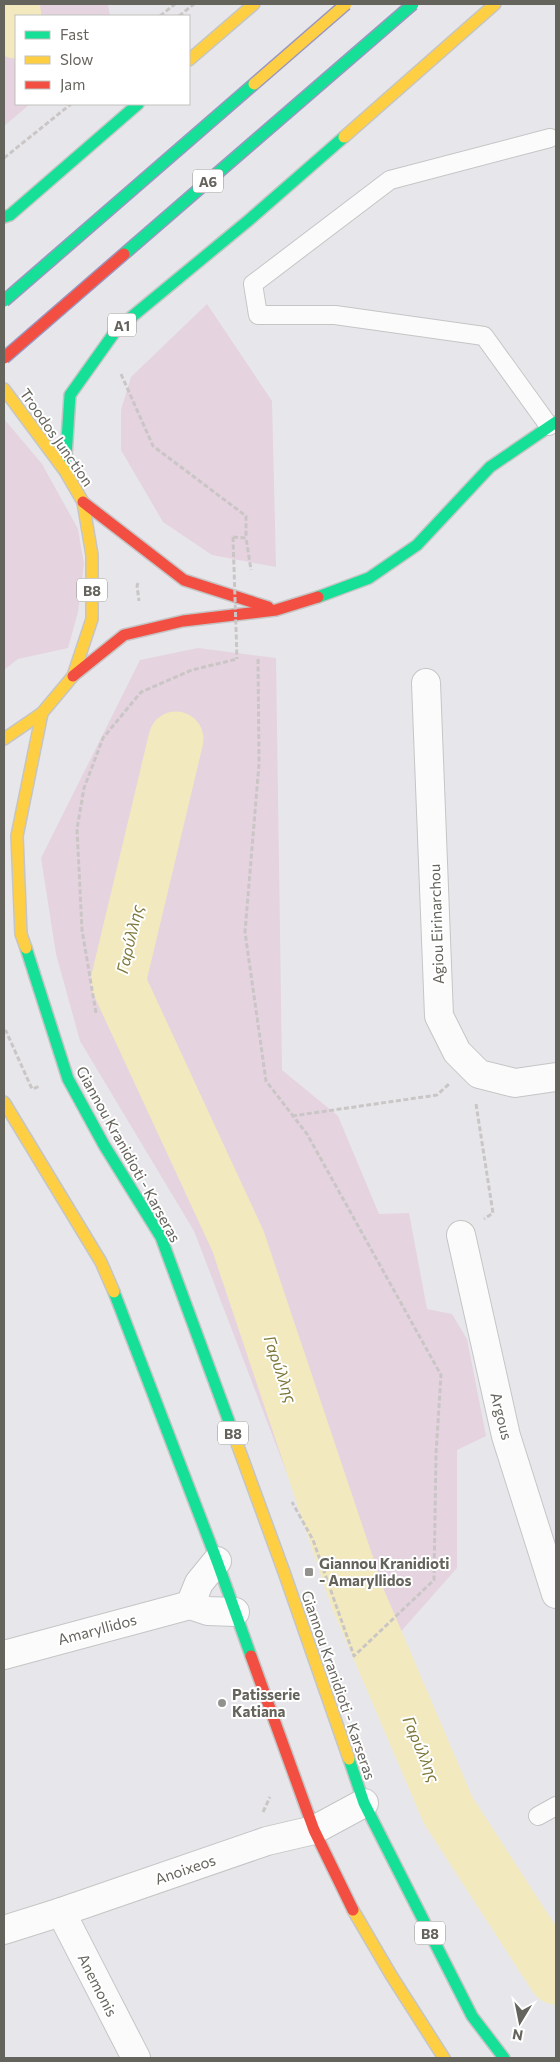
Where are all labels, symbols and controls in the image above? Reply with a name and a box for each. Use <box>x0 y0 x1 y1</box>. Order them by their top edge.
legend <box>15 15 190 105</box>
text: Fast <box>60 25 89 43</box>
text: Slow <box>60 50 93 68</box>
text: Jam <box>60 75 85 93</box>
road number: A6 <box>193 170 223 192</box>
road number: A1 <box>108 314 136 336</box>
street label: Troodos Junction <box>16 385 98 489</box>
road number: B8 <box>77 578 107 602</box>
street label: Agiou Eirinarchou <box>425 864 447 984</box>
water label: Γαρύλλης <box>112 903 146 975</box>
street label: Giannou Kranidioti - Karseras <box>73 1063 185 1245</box>
water label: Γαρύλλης <box>261 1333 301 1405</box>
street label: Argous <box>487 1390 517 1442</box>
road number: B8 <box>218 1422 248 1445</box>
place label: Giannou Kranidioti - Amaryllidos <box>319 1554 449 1589</box>
marker: Giannou Kranidioti - Amaryllidos <box>303 1566 315 1578</box>
street label: Giannou Kranidioti - Karseras <box>298 1588 380 1782</box>
street label: Amaryllidos <box>56 1610 139 1648</box>
place label: Patisserie Katiana <box>232 1685 300 1720</box>
marker: Patisserie Katiana <box>216 1697 228 1709</box>
water label: Γαρύλλης <box>400 1713 444 1785</box>
street label: Anoixeos <box>152 1850 218 1888</box>
road number: B8 <box>415 1922 445 1945</box>
street label: Anemonis <box>75 1951 122 2020</box>
north arrow <box>495 1997 545 2047</box>
text: N <box>511 2026 524 2045</box>

